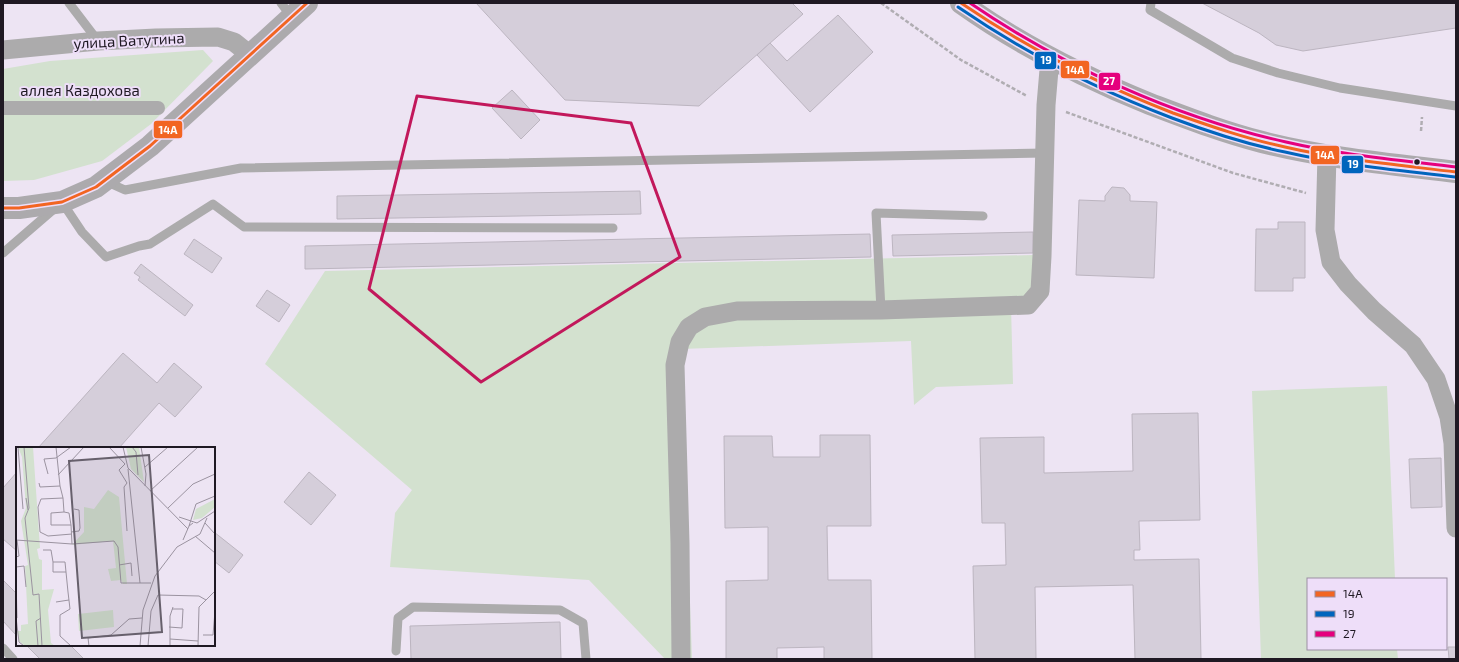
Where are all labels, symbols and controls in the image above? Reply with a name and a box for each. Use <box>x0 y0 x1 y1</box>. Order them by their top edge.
street label: улица Ватутина <box>73 28 185 53</box>
line badge: 19 <box>1034 51 1057 70</box>
text: 19 <box>1040 53 1052 66</box>
line badge: 14А <box>1060 60 1090 79</box>
text: 14А <box>1066 63 1085 76</box>
line badge: 27 <box>1098 72 1121 91</box>
text: 27 <box>1103 74 1115 87</box>
street label: аллея Каздохова <box>20 81 140 99</box>
line badge: 14А <box>153 120 183 139</box>
text: 14А <box>159 123 178 136</box>
line badge: 14А <box>1310 145 1340 165</box>
text: 14А <box>1316 148 1335 161</box>
line badge: 19 <box>1341 155 1364 174</box>
text: 19 <box>1347 157 1359 170</box>
unlabelled marker <box>1412 157 1422 167</box>
inset map <box>16 447 215 646</box>
legend <box>1307 578 1447 650</box>
text: 14А <box>1343 586 1363 600</box>
text: 19 <box>1343 606 1355 620</box>
text: 27 <box>1343 626 1356 640</box>

